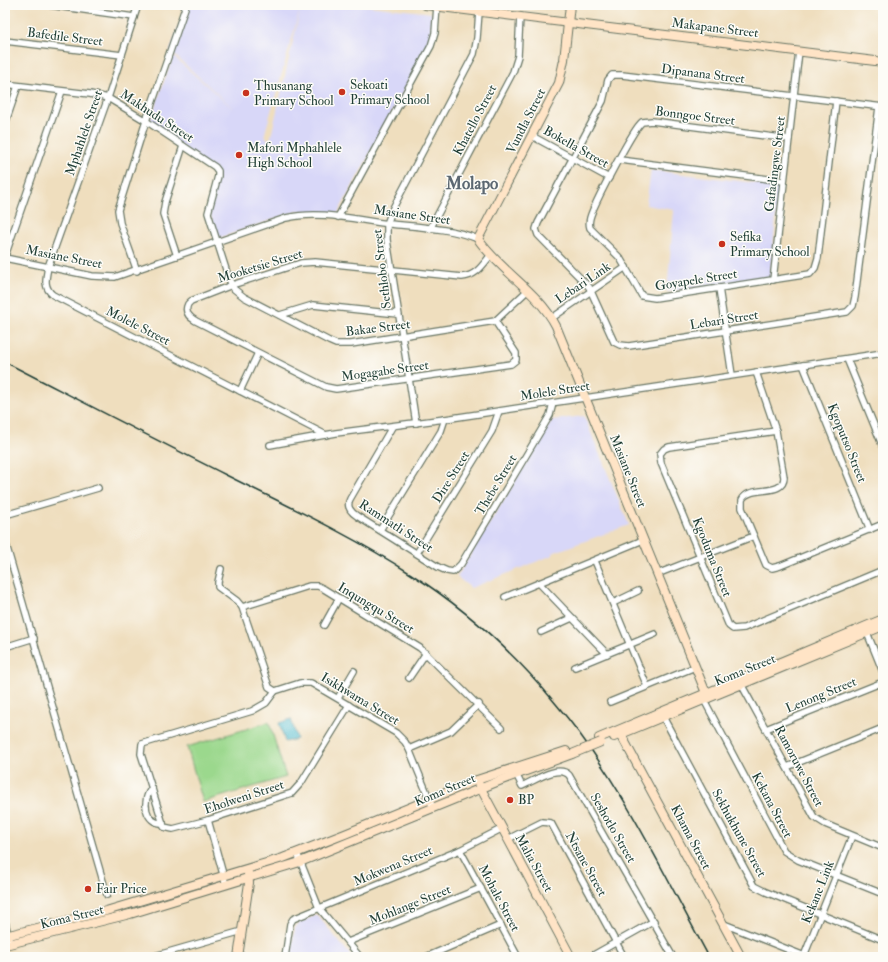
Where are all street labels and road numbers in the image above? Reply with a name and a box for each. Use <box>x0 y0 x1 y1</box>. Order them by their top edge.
street label: Makapane Street <box>671 15 759 42</box>
street label: Bafedile Street <box>26 24 104 50</box>
street label: Dipanana Street <box>660 61 746 88</box>
street label: Khatello Street <box>450 82 500 158</box>
street label: Makhudu Street <box>117 86 197 146</box>
street label: Vundla Street <box>503 86 549 156</box>
street label: Mphahlele Street <box>62 88 107 178</box>
street label: Bonngoe Street <box>654 103 736 129</box>
street label: Gafadingwe Street <box>761 115 789 213</box>
street label: Bokella Street <box>541 122 611 172</box>
street label: Masiane Street <box>373 202 451 228</box>
street label: Sethlobo Street <box>369 228 395 310</box>
street label: Masiane Street <box>25 242 103 272</box>
street label: Mooketsie Street <box>216 246 304 286</box>
street label: Lebari Link <box>552 258 614 307</box>
street label: Goyapele Street <box>654 266 738 295</box>
street label: Molele Street <box>103 303 173 349</box>
street label: Lebari Street <box>689 307 759 333</box>
street label: Bakae Street <box>345 316 411 340</box>
street label: Mogagabe Street <box>340 357 430 385</box>
street label: Molele Street <box>519 378 591 404</box>
street label: Kgoputso Street <box>823 401 870 485</box>
street label: Masiane Street <box>606 432 650 510</box>
street label: Dire Street <box>429 448 473 506</box>
street label: Thebe Street <box>472 452 520 518</box>
street label: Rammatli Street <box>356 496 436 556</box>
street label: Kgoduma Street <box>689 515 735 599</box>
street label: Inqungqu Street <box>335 579 417 637</box>
street label: Koma Street <box>712 650 778 690</box>
street label: Isikhwama Street <box>318 669 402 729</box>
street label: Lenong Street <box>783 674 859 716</box>
street label: Ramoruwe Street <box>771 723 827 809</box>
street label: Kekana Street <box>748 769 796 841</box>
street label: Koma Street <box>412 770 478 810</box>
street label: Eholweni Street <box>202 777 286 817</box>
street label: Sekhukhune Street <box>708 786 770 880</box>
street label: Seshotlo Street <box>587 790 639 866</box>
street label: Khama Street <box>667 802 715 872</box>
street label: Ntsane Street <box>562 829 610 899</box>
street label: Malia Street <box>511 831 557 895</box>
street label: Mokwena Street <box>351 842 435 890</box>
street label: Kekane Link <box>798 857 838 926</box>
street label: Mohale Street <box>475 862 523 934</box>
street label: Mohlange Street <box>367 881 453 929</box>
street label: Koma Street <box>39 901 105 933</box>

